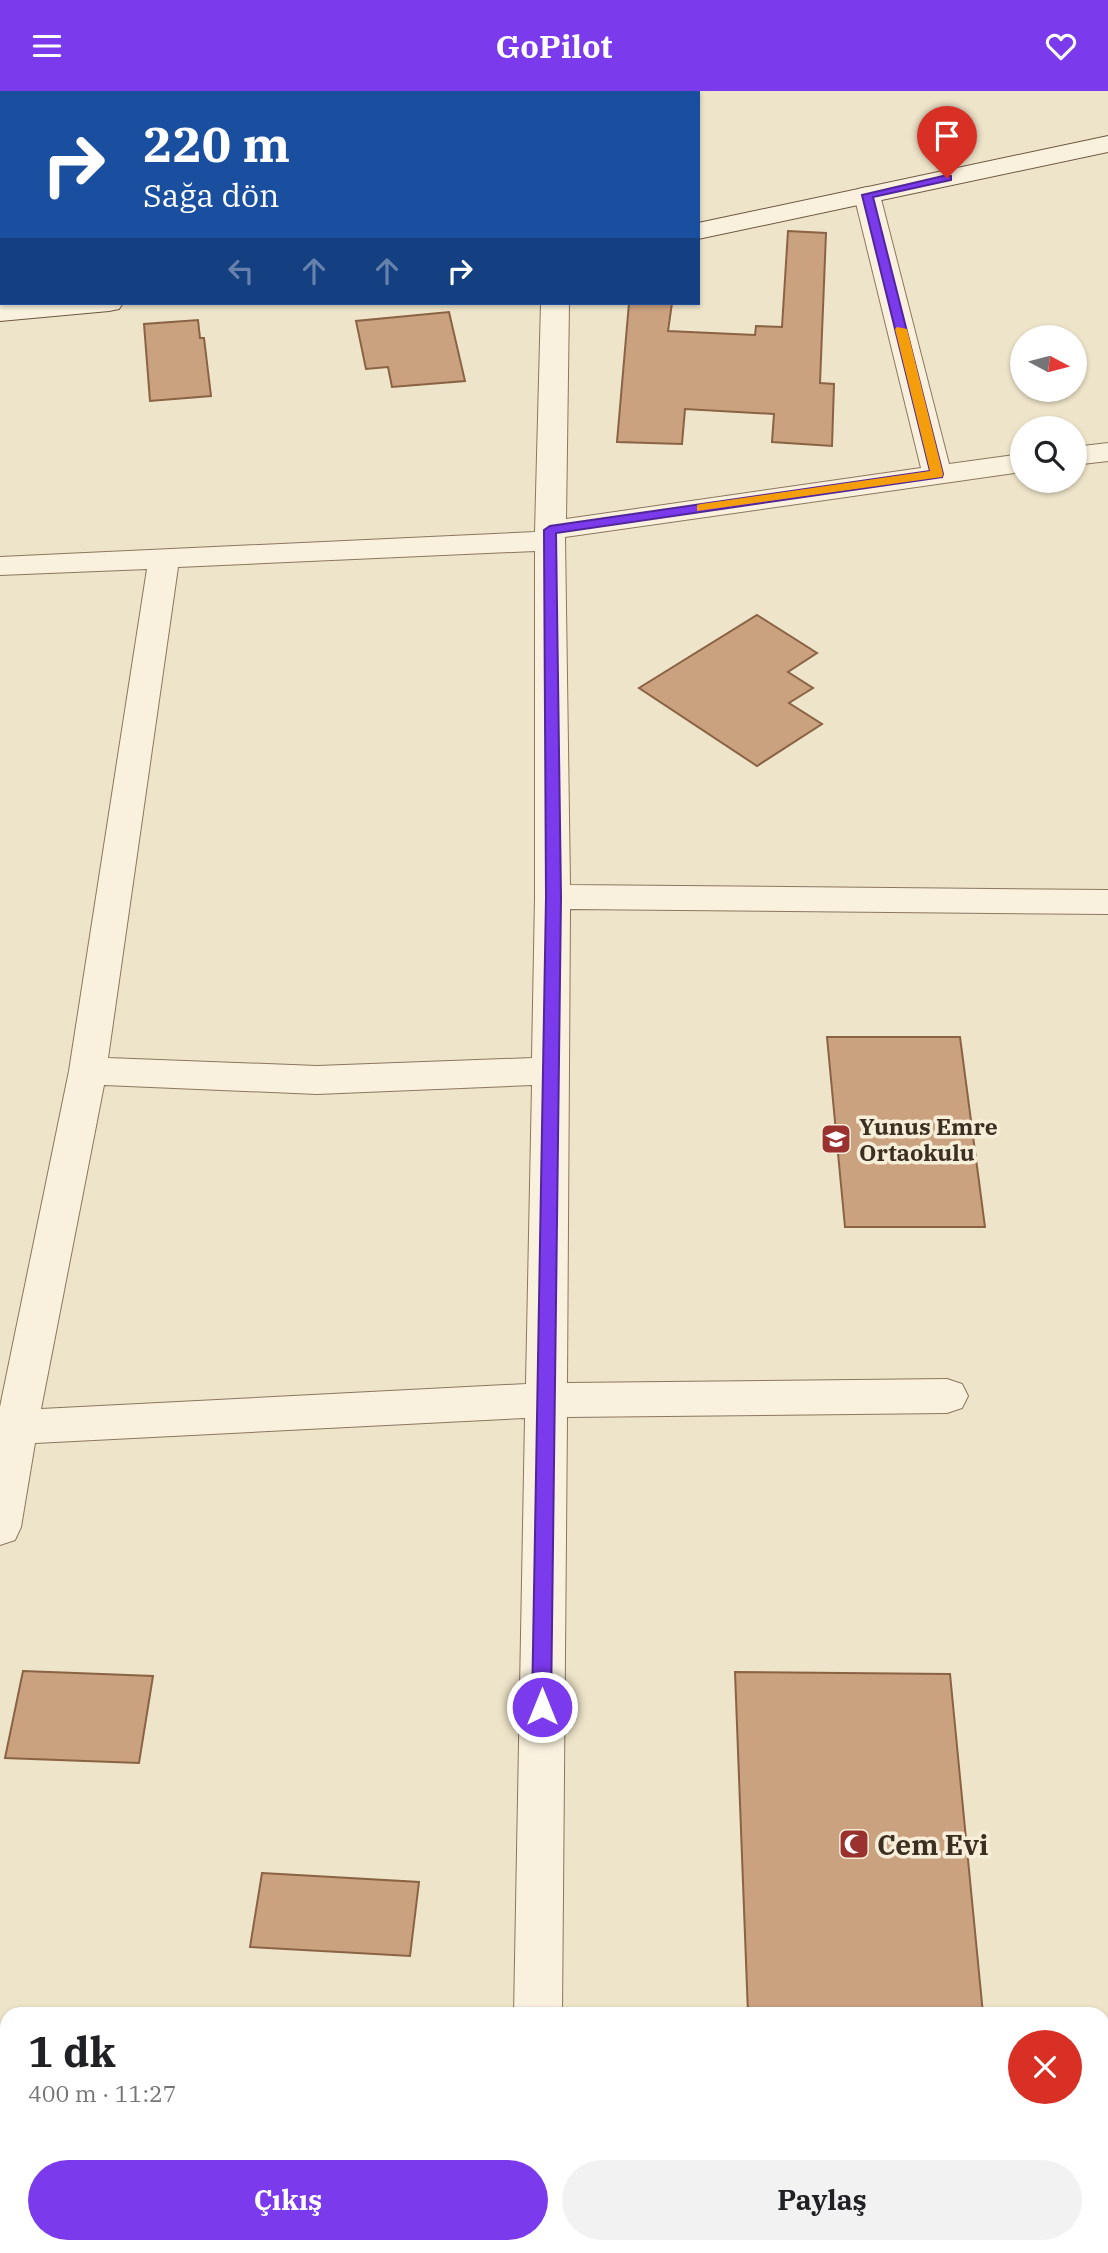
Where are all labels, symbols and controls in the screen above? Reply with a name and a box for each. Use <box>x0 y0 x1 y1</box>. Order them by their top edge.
text: GoPilot <box>496 25 612 67</box>
icon: menu <box>28 27 66 65</box>
icon: heart <box>1042 27 1080 65</box>
pin <box>917 106 977 178</box>
text: 220 m <box>143 112 290 175</box>
icon: arrive <box>928 117 966 155</box>
icon: right <box>28 119 119 210</box>
text: Sağa dön <box>143 174 279 216</box>
icon: left <box>222 252 260 290</box>
icon: ahead <box>295 252 333 290</box>
icon: ahead <box>368 252 406 290</box>
icon: right <box>441 252 479 290</box>
north arrow <box>1010 325 1087 403</box>
map controls <box>1010 325 1087 493</box>
button: search <box>1010 416 1087 493</box>
place label: Yunus Emre Ortaokulu <box>859 1111 998 1167</box>
school or university icon: Yunus Emre Ortaokulu <box>819 1122 853 1156</box>
position arrow <box>505 1670 579 1744</box>
place label: Cem Evi <box>877 1826 988 1863</box>
mosque icon: Cem Evi <box>837 1827 871 1861</box>
text: 1 dk <box>28 2024 116 2079</box>
button: close <box>1008 2030 1082 2104</box>
text: 400 m · 11:27 <box>28 2078 177 2108</box>
button: Çıkış <box>28 2160 548 2240</box>
button: Paylaş <box>562 2160 1082 2240</box>

